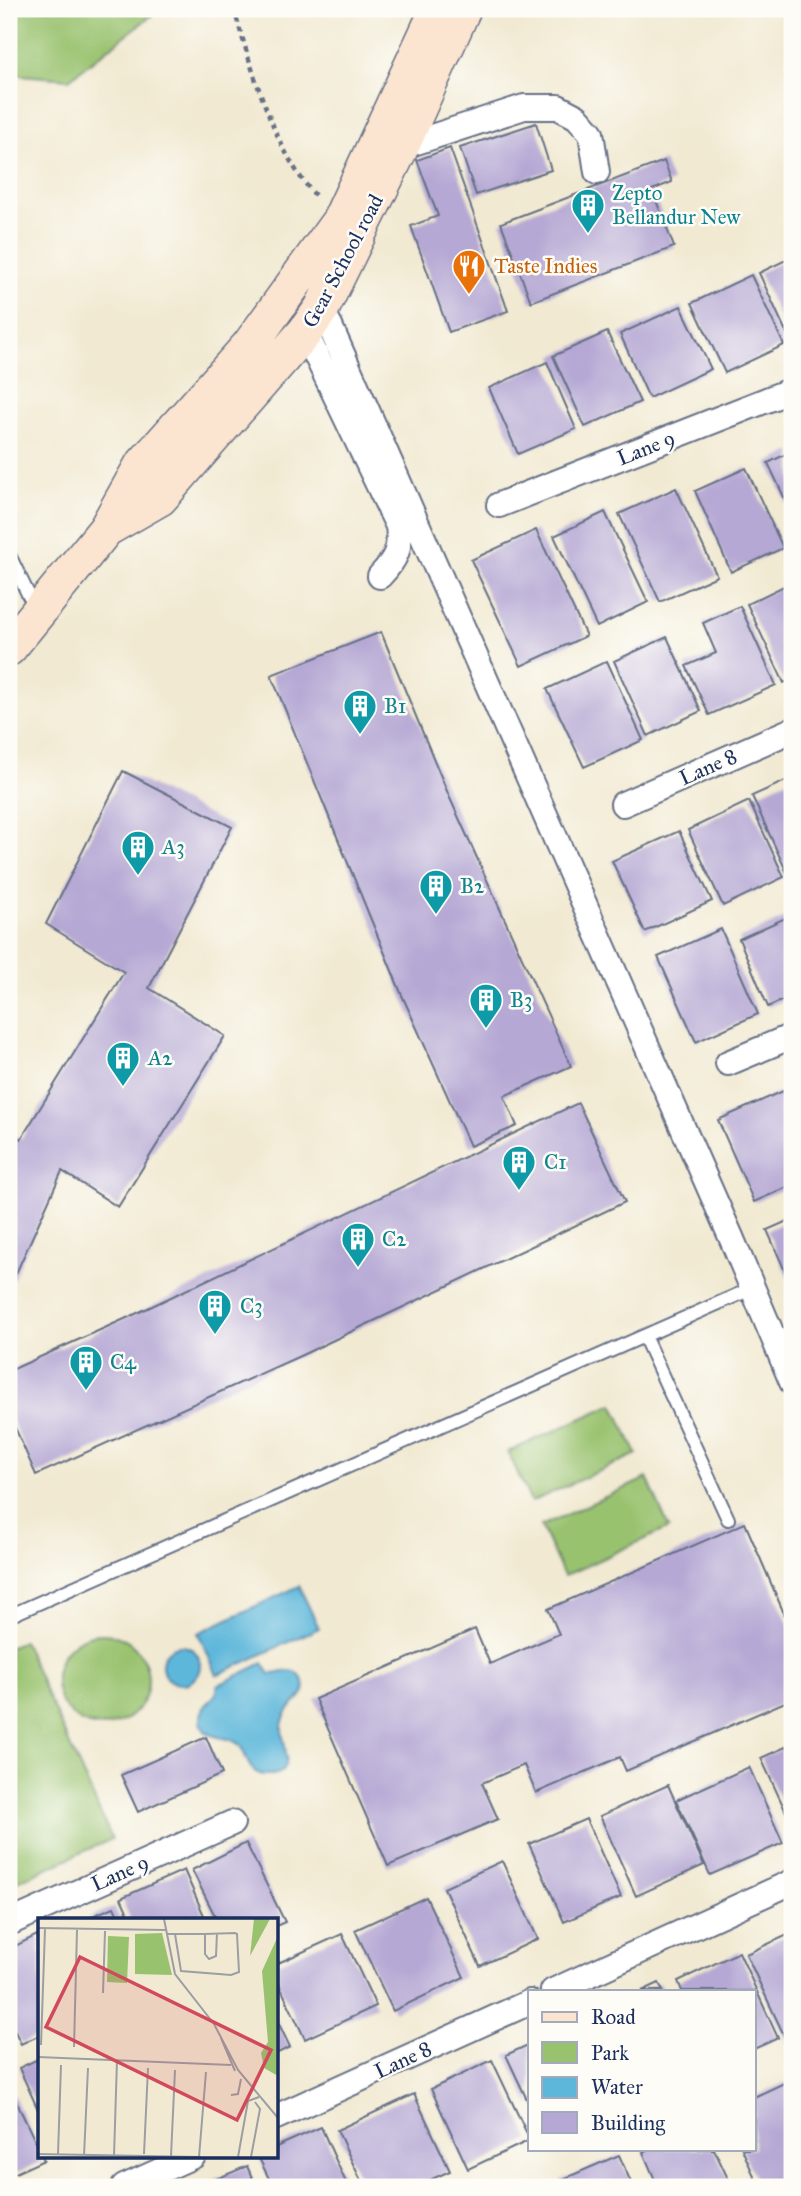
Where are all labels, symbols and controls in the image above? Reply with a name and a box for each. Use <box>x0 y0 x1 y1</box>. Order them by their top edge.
place label: Zepto Bellandur New <box>612 180 741 230</box>
building icon: Zepto Bellandur New <box>569 186 607 235</box>
street label: Gear School road <box>297 189 389 332</box>
restaurant icon: Taste Indies <box>450 247 488 296</box>
place label: Taste Indies <box>494 253 597 279</box>
street label: Lane 9 <box>613 425 679 471</box>
building icon: B1 <box>341 687 379 736</box>
place label: B1 <box>384 693 406 719</box>
street label: Lane 8 <box>675 743 741 791</box>
building icon: A3 <box>119 828 157 877</box>
place label: A3 <box>161 834 185 860</box>
building icon: B2 <box>417 867 455 916</box>
place label: B2 <box>460 873 485 899</box>
building icon: B3 <box>467 981 505 1030</box>
place label: B3 <box>510 987 532 1013</box>
building icon: A2 <box>104 1039 142 1088</box>
place label: A2 <box>147 1045 173 1071</box>
building icon: C1 <box>500 1143 538 1192</box>
place label: C1 <box>544 1149 567 1175</box>
building icon: C2 <box>339 1220 377 1269</box>
place label: C2 <box>382 1226 407 1252</box>
building icon: C3 <box>196 1287 234 1336</box>
place label: C3 <box>240 1293 263 1319</box>
building icon: C4 <box>67 1343 105 1392</box>
place label: C4 <box>110 1349 137 1375</box>
street label: Lane 9 <box>87 1849 153 1897</box>
inset map <box>38 1918 278 2158</box>
legend <box>528 1990 756 2150</box>
text: Road <box>591 2004 636 2030</box>
street label: Lane 8 <box>370 2035 436 2085</box>
text: Park <box>591 2040 629 2066</box>
text: Water <box>591 2074 643 2100</box>
text: Building <box>591 2110 665 2136</box>

